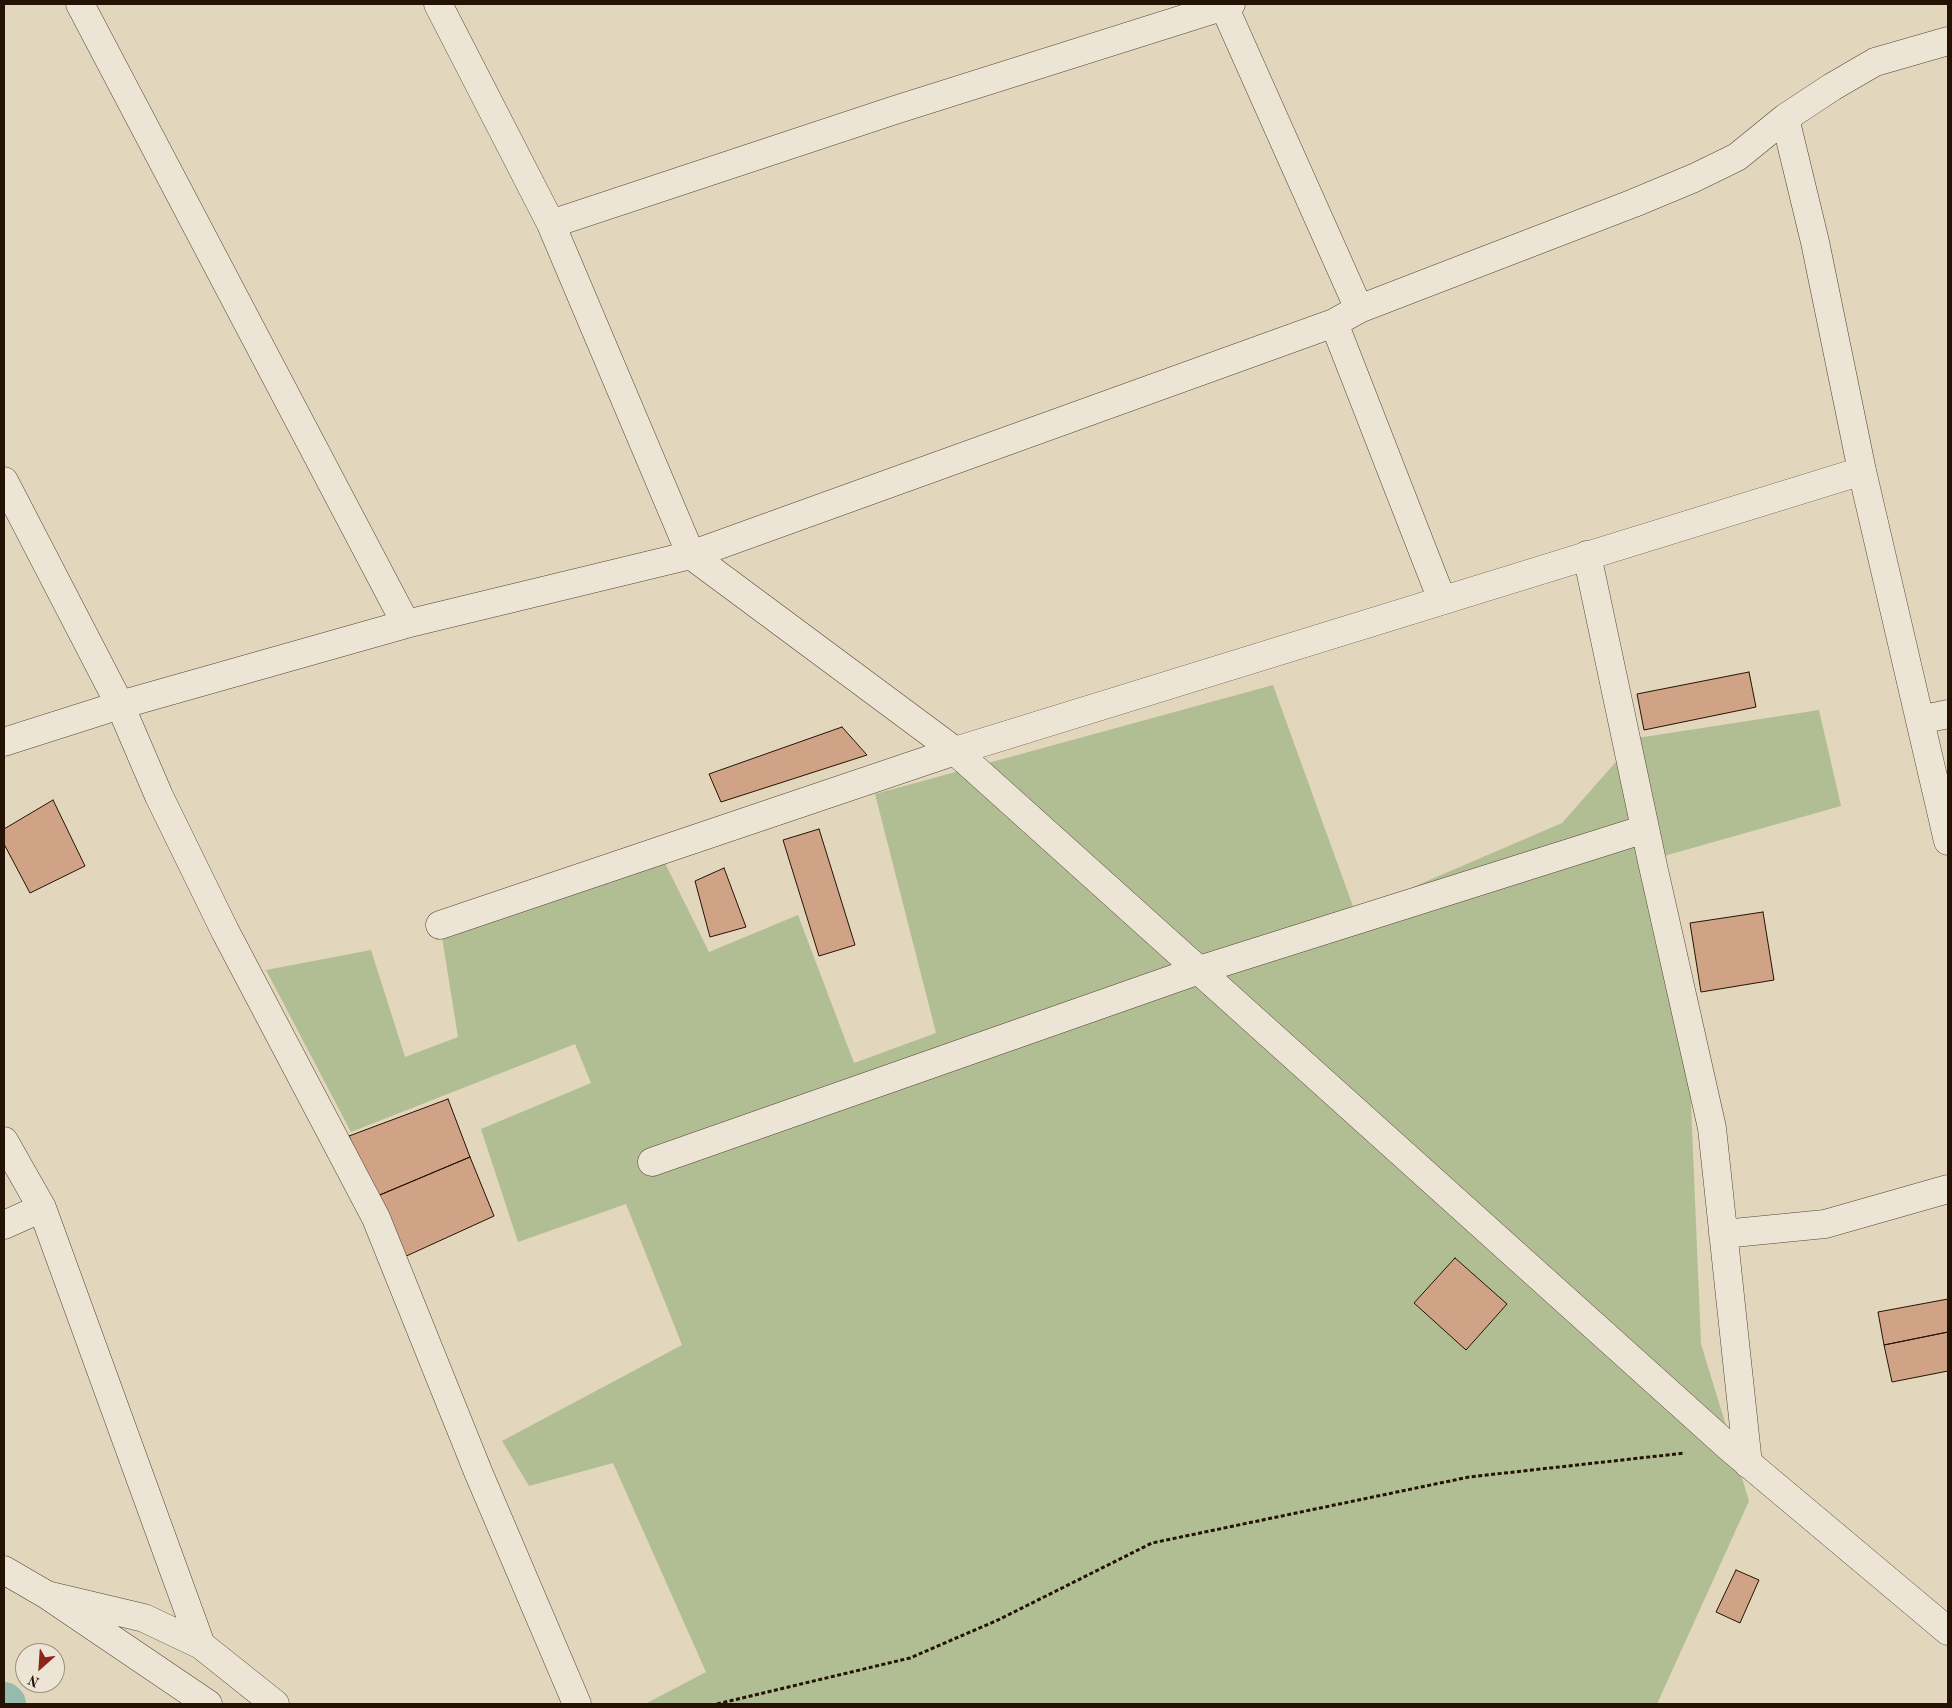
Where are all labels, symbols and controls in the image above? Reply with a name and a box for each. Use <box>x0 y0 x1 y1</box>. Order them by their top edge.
north arrow <box>15 1643 65 1693</box>
text: N <box>26 1672 42 1689</box>

